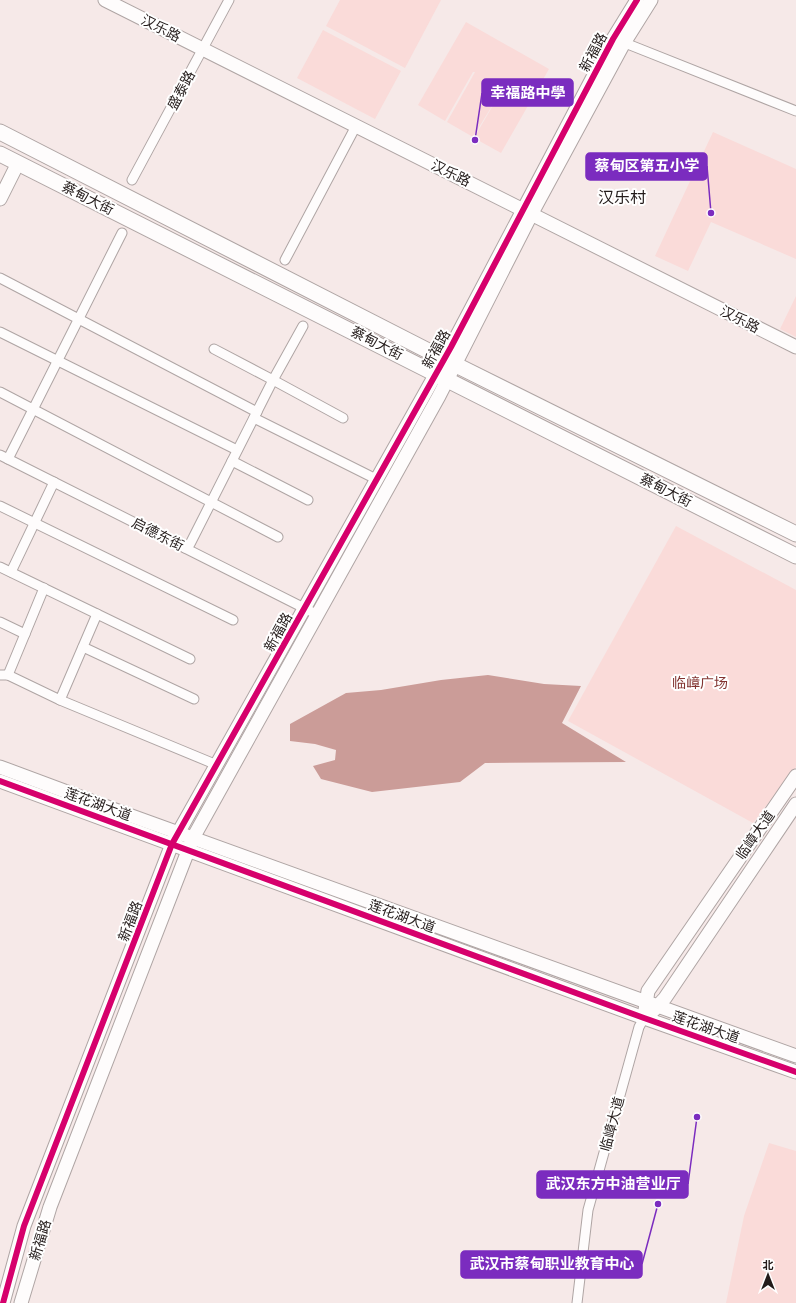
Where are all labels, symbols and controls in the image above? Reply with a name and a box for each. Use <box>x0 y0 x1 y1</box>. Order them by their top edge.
street label: 汉乐路 <box>139 11 183 45</box>
street label: 新福路 <box>576 30 610 74</box>
street label: 盛泰路 <box>164 68 198 112</box>
callout: 幸福路中學 <box>482 79 573 106</box>
text: 幸福路中學 <box>490 84 566 101</box>
callout: 蔡甸区第五小学 <box>586 153 707 180</box>
street label: 汉乐路 <box>429 157 473 189</box>
text: 蔡甸区第五小学 <box>594 157 700 174</box>
street label: 蔡甸大街 <box>59 178 117 218</box>
district label: 汉乐村 <box>598 189 646 206</box>
street label: 汉乐路 <box>718 302 762 336</box>
street label: 蔡甸大街 <box>348 323 406 363</box>
street label: 新福路 <box>419 327 453 371</box>
street label: 蔡甸大街 <box>637 470 695 510</box>
street label: 启德东街 <box>129 514 187 554</box>
street label: 新福路 <box>261 610 295 654</box>
park label: 临嶂广场 <box>672 675 728 691</box>
street label: 莲花湖大道 <box>62 785 134 823</box>
street label: 临嶂大道 <box>732 807 778 863</box>
street label: 莲花湖大道 <box>366 897 438 935</box>
street label: 新福路 <box>115 899 145 943</box>
street label: 莲花湖大道 <box>670 1008 742 1046</box>
street label: 临嶂大道 <box>597 1095 627 1153</box>
callout: 武汉东方中油营业厅 <box>537 1171 688 1198</box>
text: 武汉东方中油营业厅 <box>545 1175 681 1192</box>
street label: 新福路 <box>26 1218 54 1262</box>
callout: 武汉市蔡甸职业教育中心 <box>461 1251 642 1278</box>
text: 武汉市蔡甸职业教育中心 <box>469 1255 635 1272</box>
north arrow <box>748 1255 788 1295</box>
text: 北 <box>763 1259 774 1271</box>

